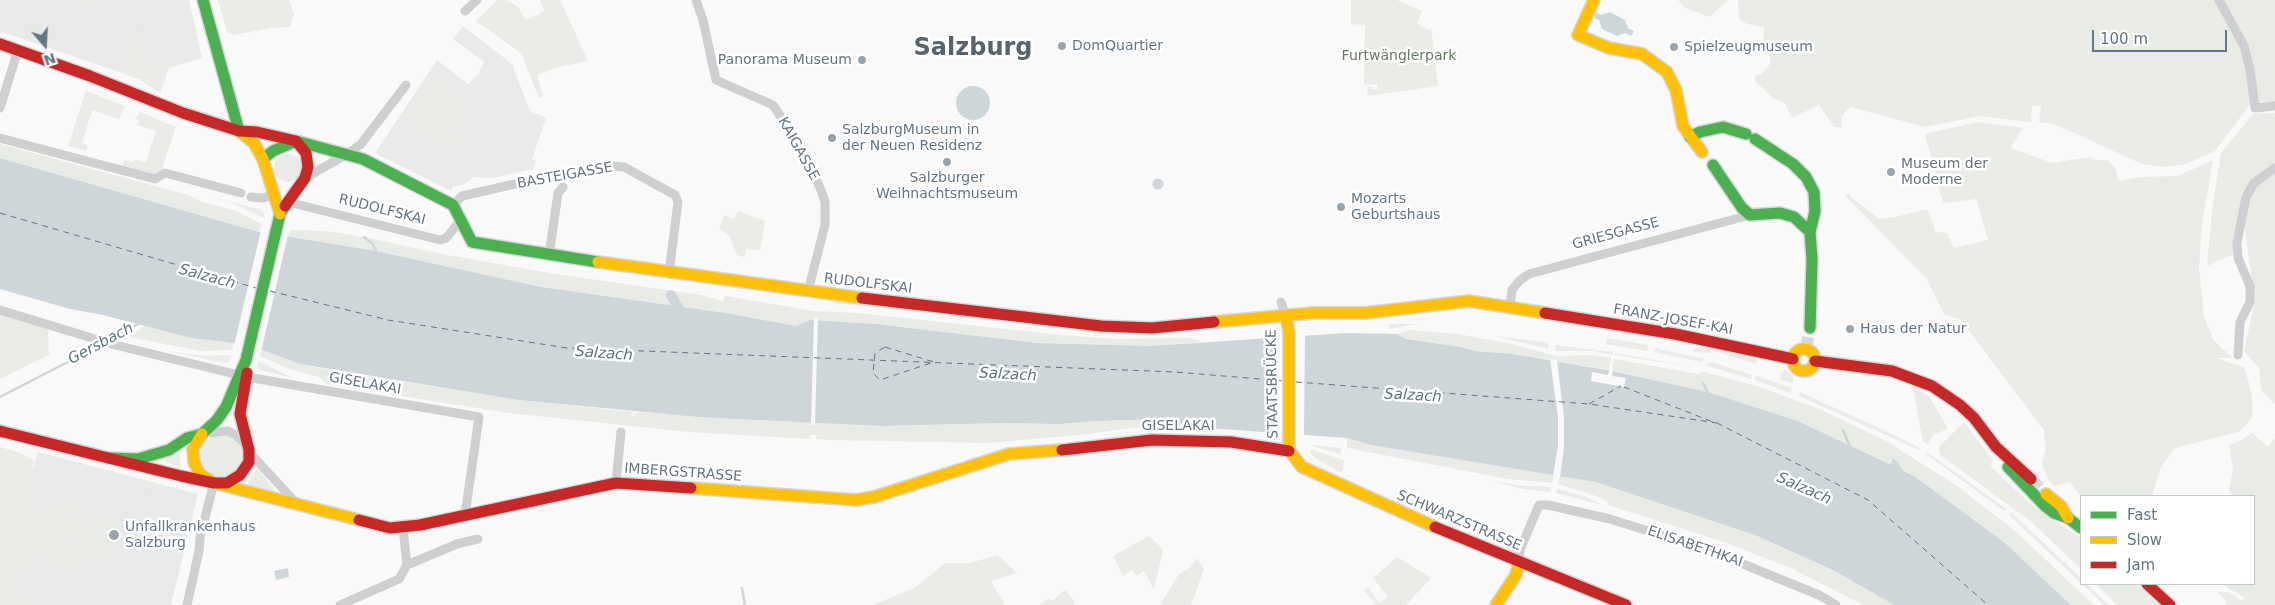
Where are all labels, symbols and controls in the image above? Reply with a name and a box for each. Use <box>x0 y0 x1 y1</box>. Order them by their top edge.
north arrow <box>20 20 70 70</box>
scale bar <box>2095 20 2230 52</box>
text: 100 m <box>2100 30 2148 48</box>
district label: Salzburg <box>914 35 1032 63</box>
place label: DomQuartier <box>1072 38 1163 54</box>
place label: Spielzeugmuseum <box>1684 39 1813 55</box>
marker: DomQuartier <box>1056 40 1068 52</box>
marker: Spielzeugmuseum <box>1668 41 1680 53</box>
park label: Furtwänglerpark <box>1342 48 1456 64</box>
text: N <box>42 50 58 69</box>
place label: Panorama Museum <box>718 52 852 68</box>
marker: Panorama Museum <box>856 54 868 66</box>
street label: KAIGASSE <box>774 114 822 184</box>
place label: SalzburgMuseum in der Neuen Residenz <box>842 122 982 154</box>
marker: SalzburgMuseum in der Neuen Residenz <box>826 132 838 144</box>
marker: Salzburger Weihnachtsmuseum <box>941 156 953 168</box>
place label: Museum der Moderne <box>1901 156 1988 188</box>
street label: BASTEIGASSE <box>516 159 614 193</box>
marker: Museum der Moderne <box>1885 166 1897 178</box>
place label: Salzburger Weihnachtsmuseum <box>876 170 1018 202</box>
street label: RUDOLFSKAI <box>337 191 427 229</box>
place label: Mozarts Geburtshaus <box>1351 191 1440 223</box>
marker: Mozarts Geburtshaus <box>1335 201 1347 213</box>
street label: GRIESGASSE <box>1571 214 1661 254</box>
water label: Salzach <box>177 261 237 293</box>
street label: RUDOLFSKAI <box>823 270 913 298</box>
street label: FRANZ-JOSEF-KAI <box>1612 301 1734 339</box>
water label: Gersbach <box>65 319 137 369</box>
place label: Haus der Natur <box>1860 321 1967 337</box>
marker: Haus der Natur <box>1844 323 1856 335</box>
street label: STAATSBRÜCKE <box>1264 329 1282 439</box>
water label: Salzach <box>575 343 633 365</box>
water label: Salzach <box>979 365 1037 385</box>
street label: GISELAKAI <box>328 369 402 399</box>
water label: Salzach <box>1384 386 1442 406</box>
street label: GISELAKAI <box>1141 418 1215 434</box>
street label: IMBERGSTRASSE <box>624 461 742 485</box>
water label: Salzach <box>1774 469 1834 509</box>
street label: SCHWARZSTRASSE <box>1394 487 1524 555</box>
legend <box>2080 495 2255 585</box>
text: Fast <box>2127 506 2157 524</box>
place label: Unfallkrankenhaus Salzburg <box>125 519 255 552</box>
street label: ELISABETHKAI <box>1645 523 1745 571</box>
marker: Unfallkrankenhaus Salzburg <box>107 528 121 542</box>
text: Slow <box>2127 531 2162 549</box>
text: Jam <box>2127 556 2155 574</box>

